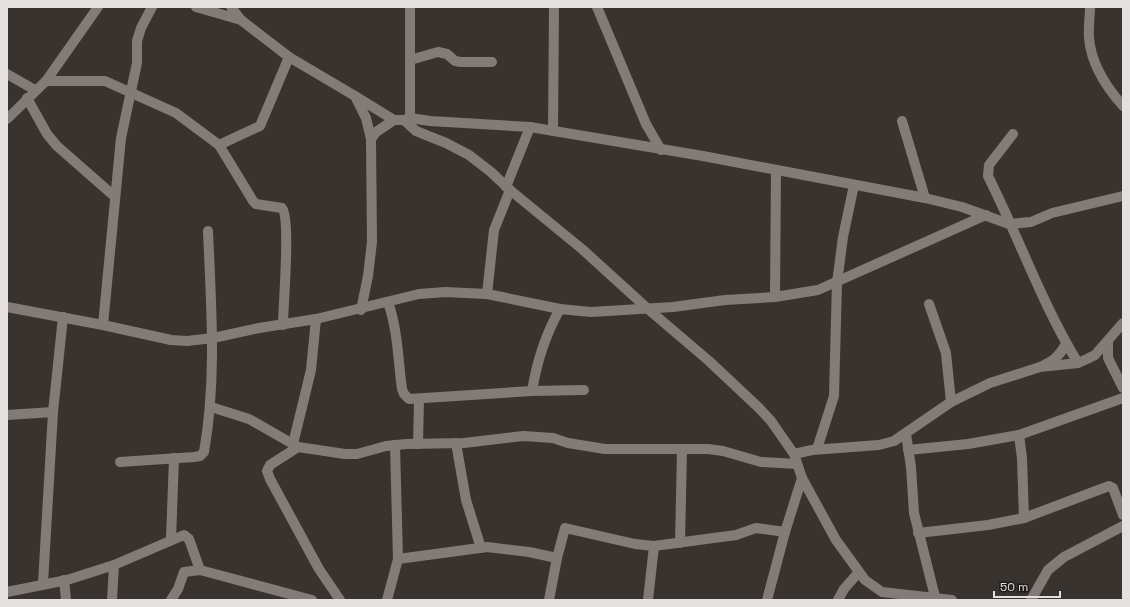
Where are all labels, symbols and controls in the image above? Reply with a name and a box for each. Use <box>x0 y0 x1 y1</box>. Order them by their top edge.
scale bar <box>994 573 1060 599</box>
text: 50 m <box>1000 579 1028 595</box>

